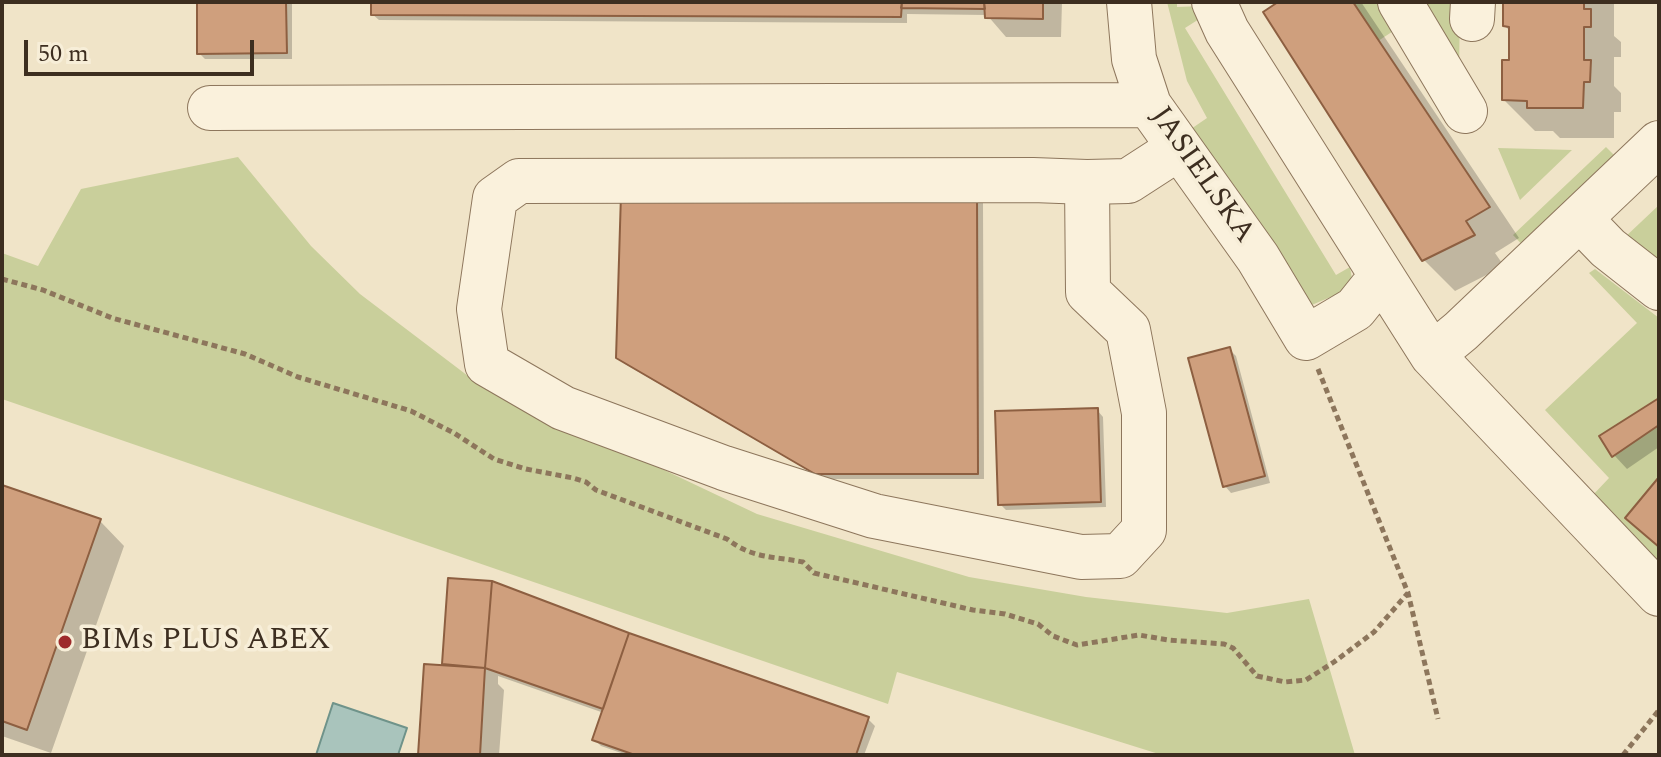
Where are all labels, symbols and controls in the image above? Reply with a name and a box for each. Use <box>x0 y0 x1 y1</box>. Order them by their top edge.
scale bar <box>28 24 258 74</box>
text: 50 m <box>38 36 89 72</box>
street label: JASIELSKA <box>1141 101 1261 251</box>
place label: BIMs PLUS ABEX <box>81 624 331 660</box>
marker: BIMs PLUS ABEX <box>56 633 74 651</box>

